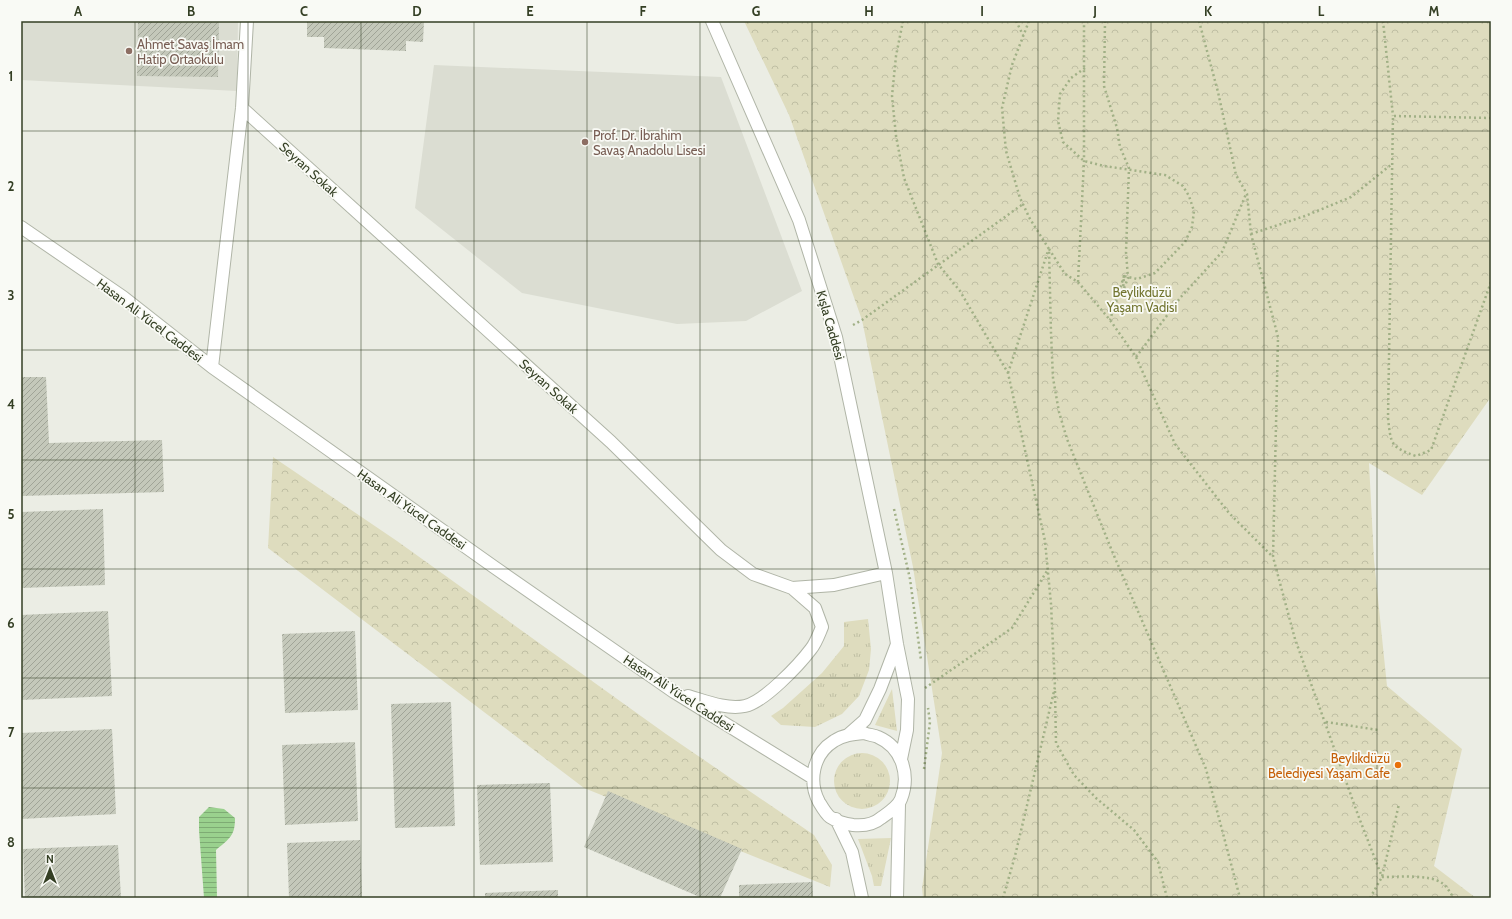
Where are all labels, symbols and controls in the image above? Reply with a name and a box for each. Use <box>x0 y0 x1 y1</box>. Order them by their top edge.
text: A <box>74 3 83 19</box>
text: B <box>187 3 195 19</box>
text: C <box>300 3 308 19</box>
text: D <box>412 3 422 19</box>
text: E <box>526 3 534 19</box>
text: F <box>640 3 647 19</box>
text: G <box>752 3 761 19</box>
text: H <box>864 3 874 19</box>
text: I <box>980 3 984 19</box>
text: J <box>1092 3 1097 19</box>
text: K <box>1204 3 1213 19</box>
text: L <box>1318 3 1325 19</box>
text: M <box>1429 3 1440 19</box>
place label: Ahmet Savaş İmam Hatip Ortaokulu <box>137 36 244 67</box>
marker: Ahmet Savaş İmam Hatip Ortaokulu <box>124 46 134 56</box>
text: 1 <box>9 68 13 84</box>
place label: Prof. Dr. İbrahim Savaş Anadolu Lisesi <box>593 127 706 158</box>
marker: Prof. Dr. İbrahim Savaş Anadolu Lisesi <box>580 137 590 147</box>
street label: Seyran Sokak <box>276 138 342 200</box>
text: 2 <box>8 178 15 194</box>
street label: Hasan Ali Yücel Caddesi <box>94 275 206 365</box>
park label: Beylikdüzü Yaşam Vadisi <box>1106 284 1177 315</box>
text: 3 <box>7 287 15 303</box>
street label: Kışla Caddesi <box>813 288 849 362</box>
street label: Seyran Sokak <box>516 355 582 417</box>
text: 4 <box>7 396 15 412</box>
street label: Hasan Ali Yücel Caddesi <box>355 465 469 553</box>
text: 5 <box>8 506 15 522</box>
text: 6 <box>7 615 15 631</box>
street label: Hasan Ali Yücel Caddesi <box>621 651 737 735</box>
text: 7 <box>8 724 15 740</box>
place label: Beylikdüzü Belediyesi Yaşam Cafe <box>1268 750 1390 781</box>
marker: Beylikdüzü Belediyesi Yaşam Cafe <box>1393 760 1403 770</box>
text: 8 <box>7 834 15 850</box>
north arrow <box>30 849 70 889</box>
text: N <box>46 852 54 866</box>

